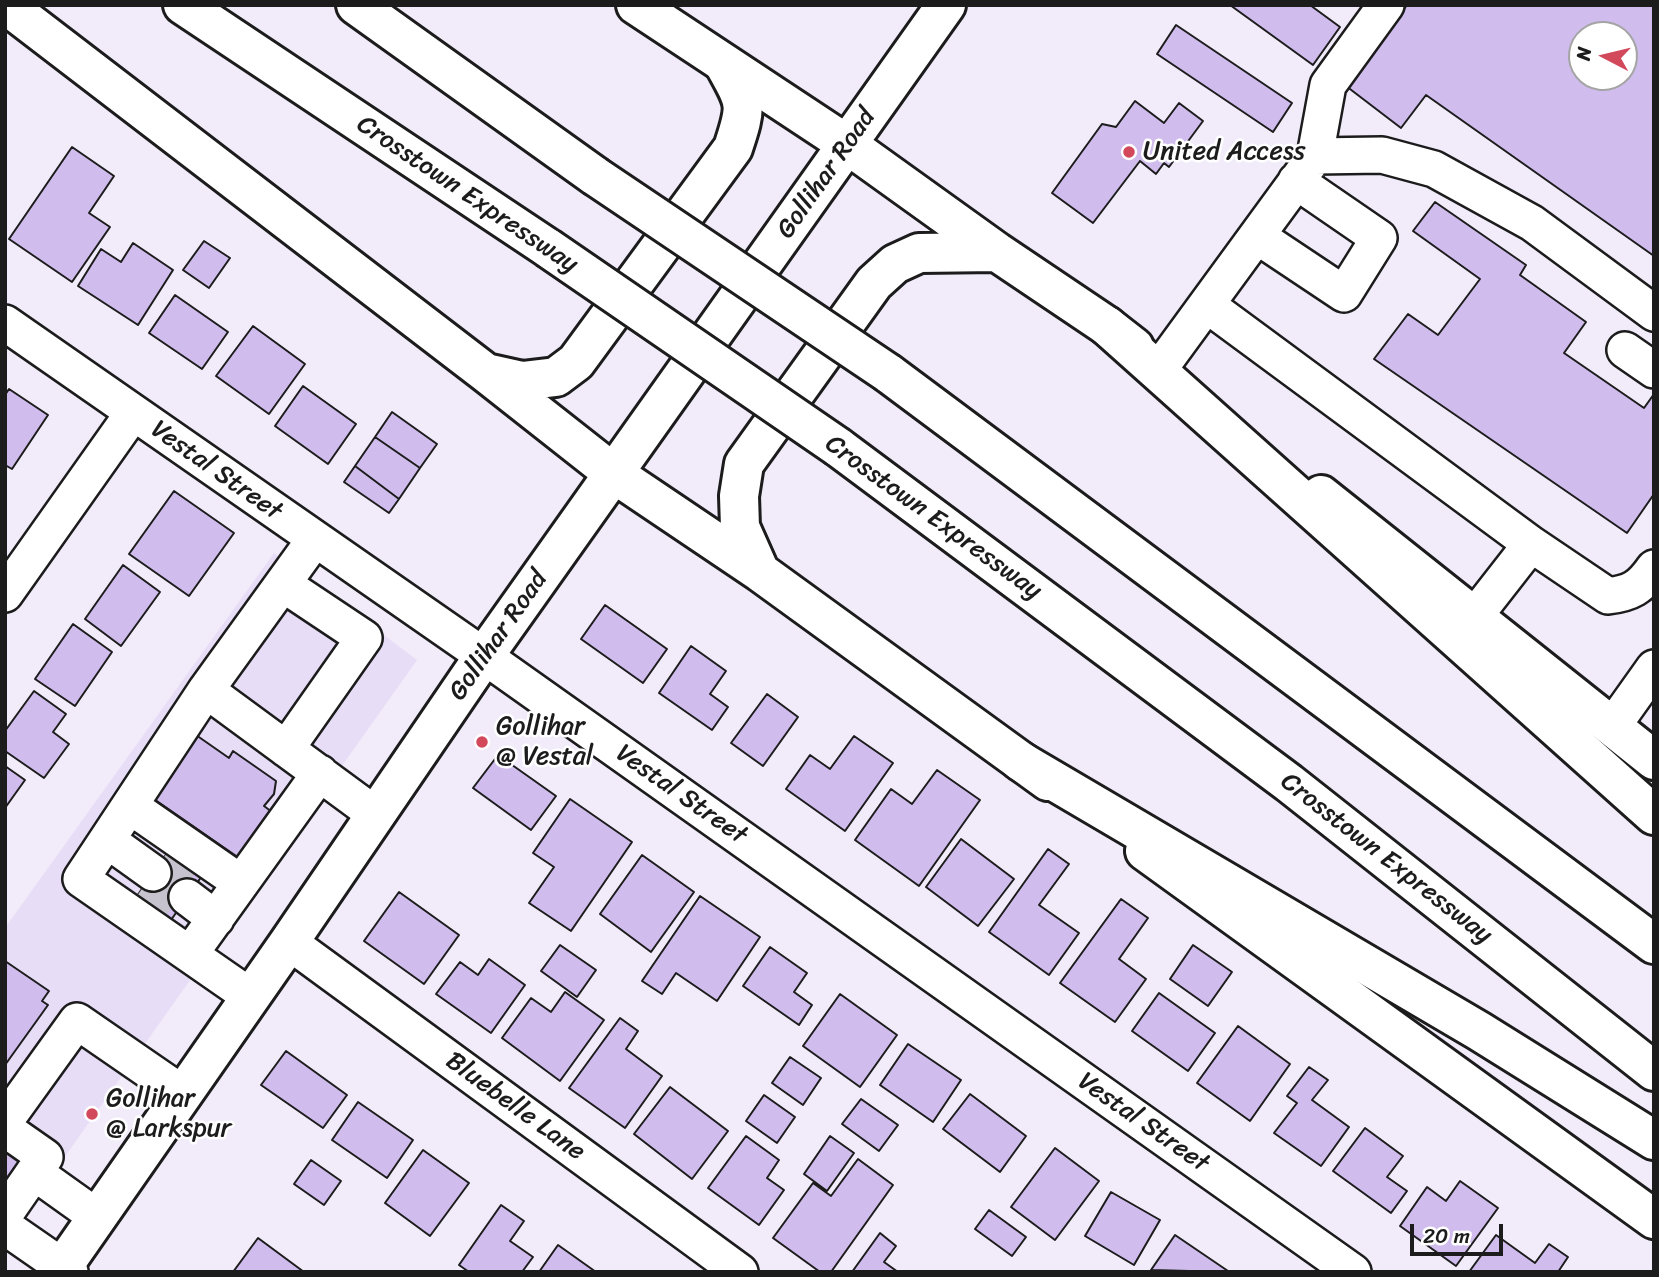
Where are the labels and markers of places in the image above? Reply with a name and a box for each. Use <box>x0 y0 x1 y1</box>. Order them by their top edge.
place label: United Access <box>1143 136 1306 168</box>
marker: United Access <box>1121 144 1137 160</box>
place label: Gollihar @ Vestal <box>496 711 593 772</box>
marker: Gollihar @ Vestal <box>474 734 490 750</box>
place label: Gollihar @ Larkspur <box>106 1083 231 1144</box>
marker: Gollihar @ Larkspur <box>84 1106 100 1122</box>

